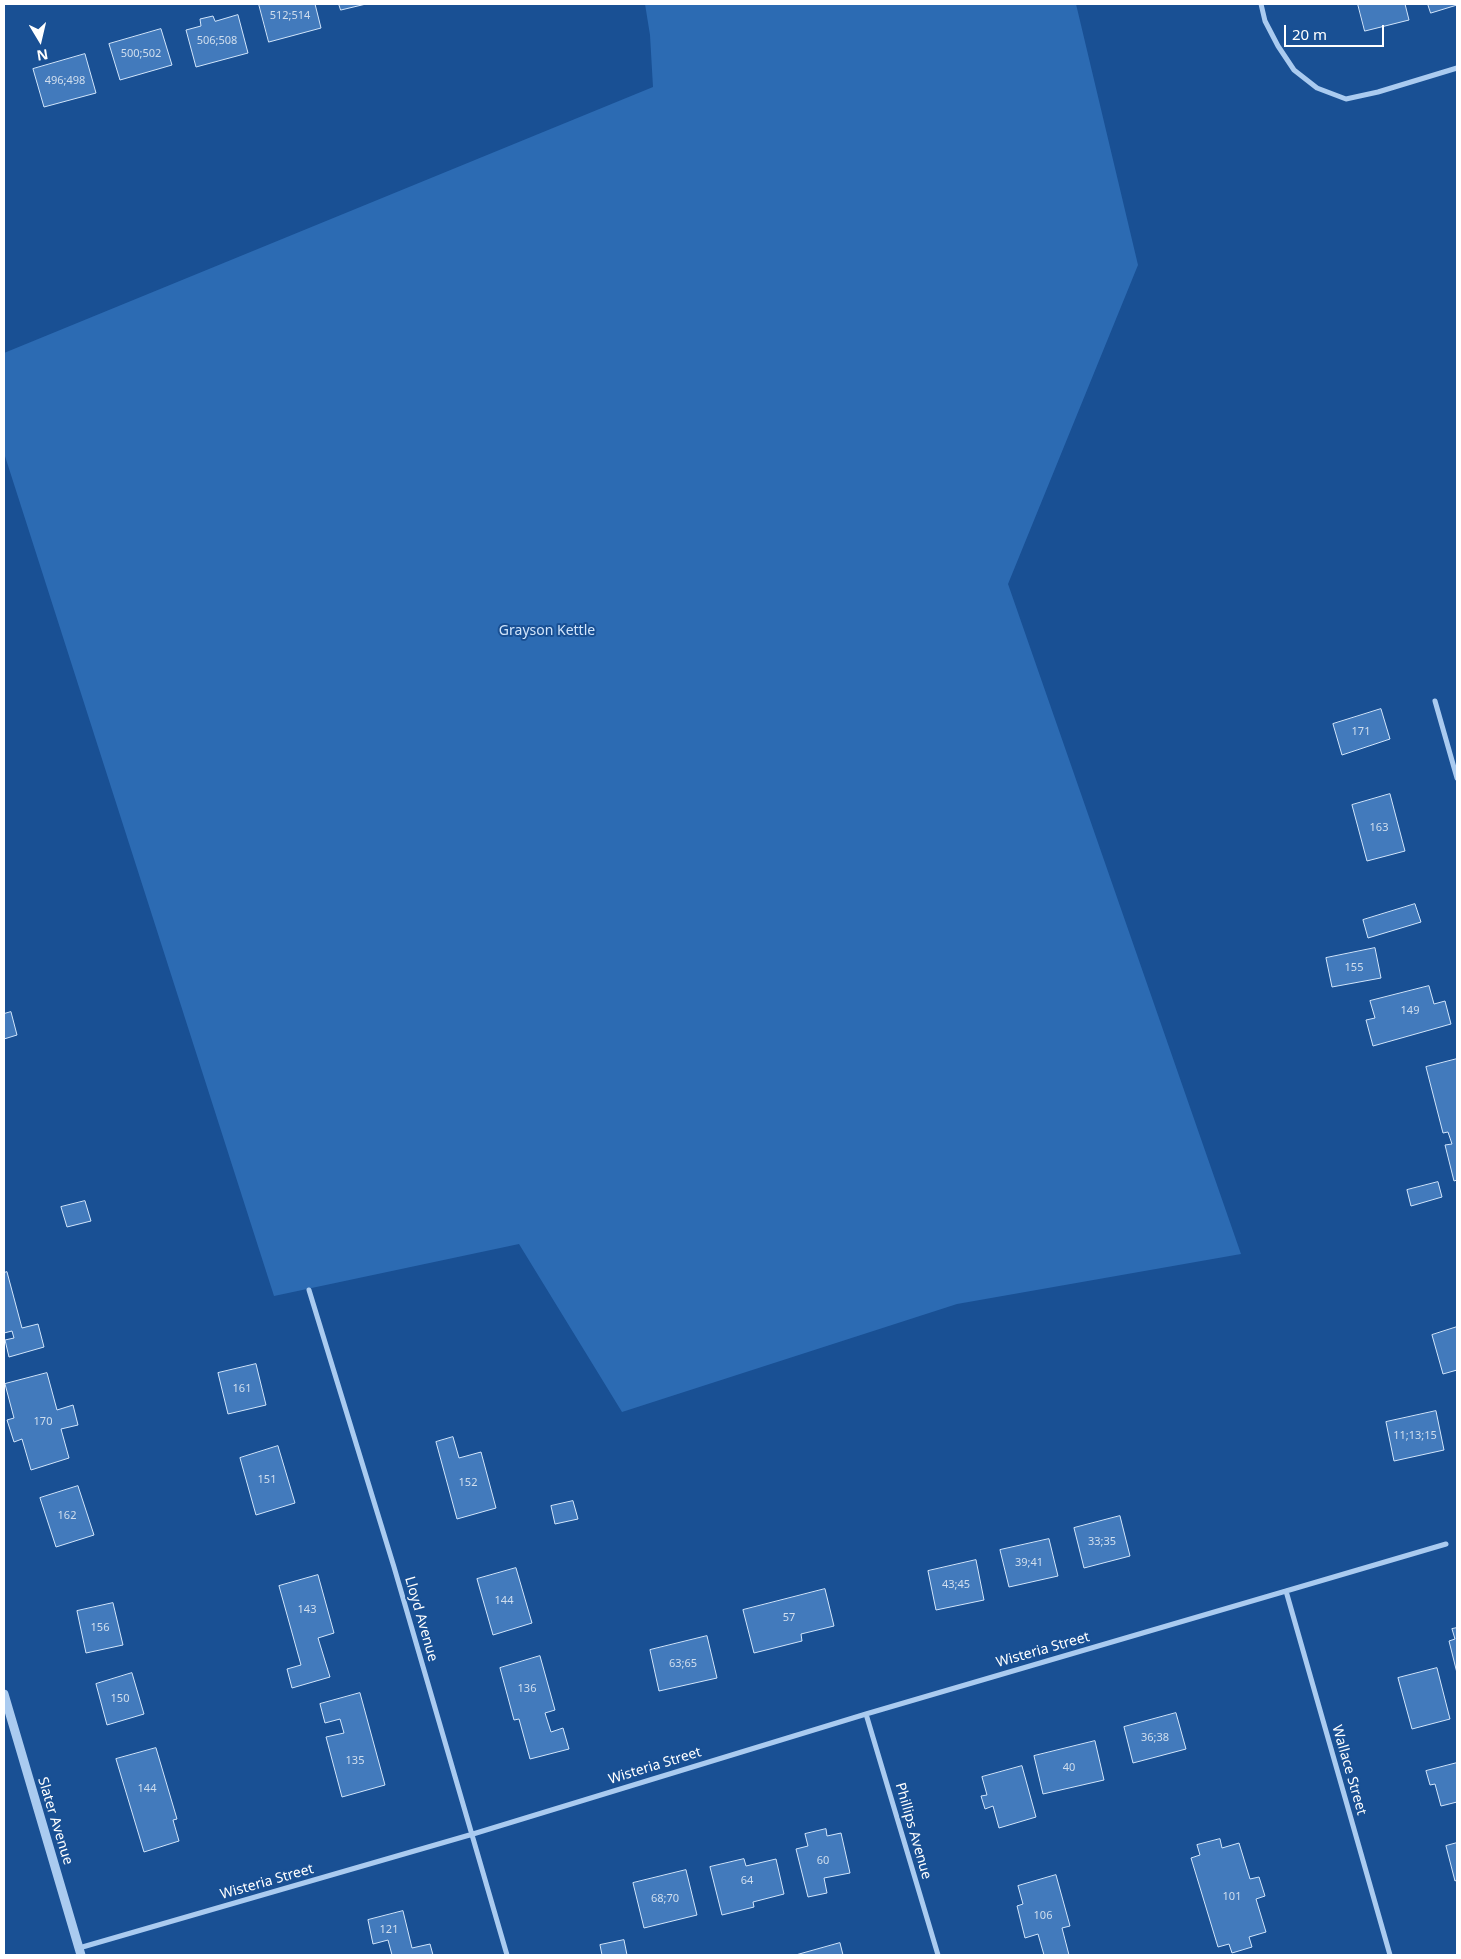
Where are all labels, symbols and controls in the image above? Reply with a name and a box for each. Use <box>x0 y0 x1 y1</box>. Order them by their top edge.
house number: 512;514 <box>270 9 310 23</box>
north arrow <box>15 15 65 65</box>
scale bar <box>1286 15 1386 47</box>
text: 20 m <box>1292 24 1327 44</box>
house number: 506;508 <box>197 34 237 48</box>
text: N <box>35 45 50 66</box>
house number: 500;502 <box>121 47 161 61</box>
house number: 496;498 <box>45 74 85 88</box>
park label: Grayson Kettle <box>499 623 595 639</box>
house number: 171 <box>1352 725 1370 739</box>
house number: 163 <box>1370 821 1388 835</box>
house number: 155 <box>1345 961 1363 975</box>
house number: 149 <box>1401 1004 1419 1018</box>
house number: 161 <box>233 1382 251 1396</box>
house number: 170 <box>34 1415 52 1429</box>
house number: 11;13;15 <box>1393 1429 1437 1443</box>
house number: 151 <box>258 1473 276 1487</box>
house number: 152 <box>459 1476 477 1490</box>
house number: 162 <box>58 1509 76 1523</box>
house number: 33;35 <box>1088 1535 1116 1549</box>
house number: 39;41 <box>1015 1556 1043 1570</box>
street label: Lloyd Avenue <box>401 1575 441 1663</box>
house number: 43;45 <box>942 1578 970 1592</box>
house number: 144 <box>495 1594 513 1608</box>
house number: 143 <box>298 1603 316 1617</box>
house number: 57 <box>783 1611 795 1625</box>
house number: 156 <box>91 1621 109 1635</box>
street label: Wisteria Street <box>994 1629 1092 1671</box>
house number: 63;65 <box>669 1657 697 1671</box>
house number: 136 <box>518 1682 536 1696</box>
house number: 150 <box>111 1692 129 1706</box>
street label: Wallace Street <box>1328 1723 1370 1817</box>
house number: 36;38 <box>1141 1731 1169 1745</box>
street label: Wisteria Street <box>607 1744 703 1788</box>
house number: 135 <box>346 1754 364 1768</box>
house number: 40 <box>1063 1761 1075 1775</box>
street label: Slater Avenue <box>34 1775 76 1867</box>
street label: Phillips Avenue <box>891 1781 935 1881</box>
house number: 144 <box>138 1782 156 1796</box>
house number: 60 <box>817 1854 829 1868</box>
street label: Wisteria Street <box>218 1861 316 1903</box>
house number: 64 <box>741 1874 753 1888</box>
house number: 101 <box>1223 1890 1241 1904</box>
house number: 68;70 <box>651 1892 679 1906</box>
house number: 106 <box>1034 1909 1052 1923</box>
house number: 121 <box>380 1923 398 1937</box>

